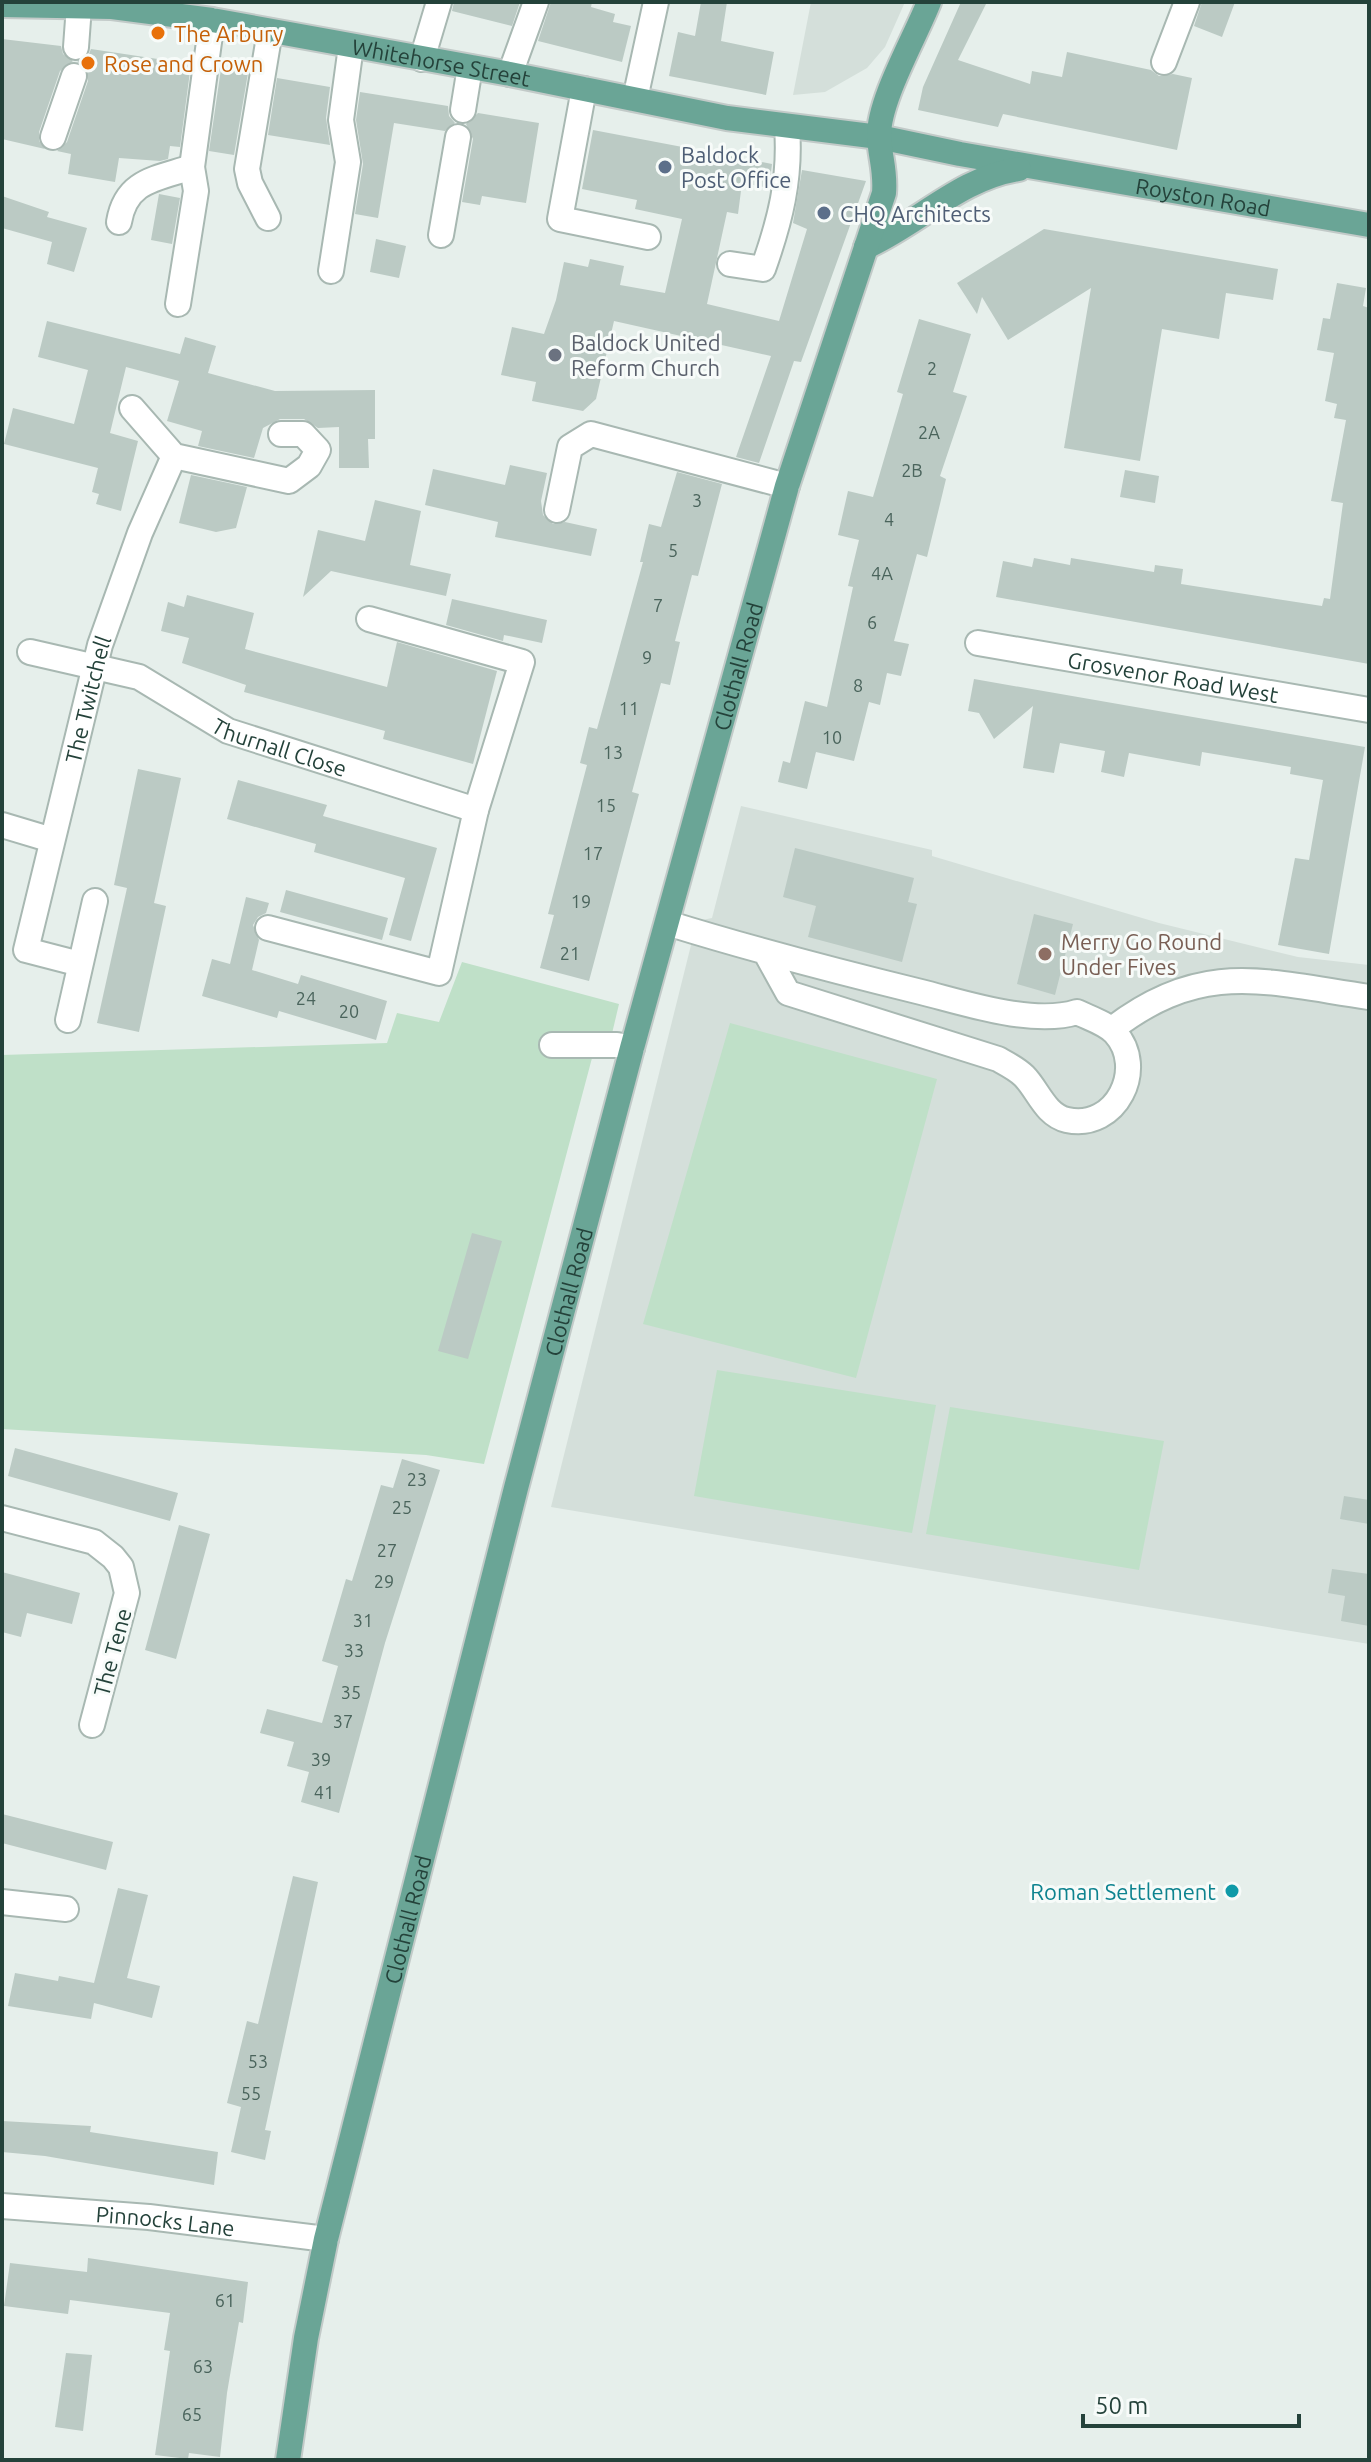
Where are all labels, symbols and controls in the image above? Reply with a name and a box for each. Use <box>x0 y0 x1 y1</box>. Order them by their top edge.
place label: The Arbury <box>174 21 284 46</box>
marker: The Arbury <box>149 24 167 42</box>
street label: Whitehorse Street <box>350 33 533 90</box>
place label: Rose and Crown <box>104 51 263 76</box>
marker: Rose and Crown <box>79 54 97 72</box>
place label: Baldock Post Office <box>681 142 792 192</box>
marker: Baldock Post Office <box>656 158 674 176</box>
street label: Royston Road <box>1134 172 1273 220</box>
place label: CHQ Architects <box>840 201 991 226</box>
marker: CHQ Architects <box>815 204 833 222</box>
place label: Baldock United Reform Church <box>571 330 721 380</box>
marker: Baldock United Reform Church <box>546 346 564 364</box>
house number: 2 <box>927 358 937 378</box>
house number: 2A <box>918 422 940 442</box>
house number: 2B <box>901 460 923 480</box>
house number: 3 <box>692 490 702 510</box>
house number: 4 <box>884 509 894 529</box>
house number: 5 <box>668 540 678 560</box>
house number: 4A <box>871 563 893 583</box>
house number: 7 <box>653 595 663 615</box>
street label: Clothall Road <box>708 599 767 733</box>
house number: 6 <box>867 612 877 632</box>
street label: The Twitchell <box>59 632 115 765</box>
street label: Grosvenor Road West <box>1066 646 1281 707</box>
house number: 9 <box>642 647 652 667</box>
house number: 8 <box>853 675 863 695</box>
house number: 11 <box>619 698 639 718</box>
street label: Thurnall Close <box>208 712 350 781</box>
house number: 10 <box>822 727 842 747</box>
house number: 13 <box>603 742 623 762</box>
house number: 15 <box>596 795 616 815</box>
house number: 17 <box>583 843 603 863</box>
house number: 19 <box>571 891 591 911</box>
place label: Merry Go Round Under Fives <box>1061 929 1222 979</box>
house number: 21 <box>560 943 580 963</box>
marker: Merry Go Round Under Fives <box>1036 945 1054 963</box>
house number: 24 <box>296 988 316 1008</box>
house number: 20 <box>339 1001 359 1021</box>
street label: Clothall Road <box>539 1225 597 1359</box>
house number: 23 <box>407 1469 427 1489</box>
house number: 25 <box>392 1497 412 1517</box>
house number: 27 <box>377 1540 397 1560</box>
house number: 29 <box>374 1571 394 1591</box>
street label: The Tene <box>88 1605 136 1699</box>
house number: 31 <box>353 1610 373 1630</box>
house number: 33 <box>344 1640 364 1660</box>
house number: 35 <box>341 1682 361 1702</box>
house number: 37 <box>333 1711 353 1731</box>
house number: 39 <box>311 1749 331 1769</box>
house number: 41 <box>314 1782 334 1802</box>
street label: Clothall Road <box>379 1852 435 1986</box>
place label: Roman Settlement <box>1030 1879 1216 1904</box>
marker: Roman Settlement <box>1223 1882 1241 1900</box>
house number: 53 <box>248 2051 268 2071</box>
house number: 55 <box>241 2083 261 2103</box>
street label: Pinnocks Lane <box>95 2201 236 2240</box>
house number: 61 <box>215 2290 235 2310</box>
house number: 63 <box>193 2356 213 2376</box>
scale bar <box>1083 2378 1299 2428</box>
text: 50 m <box>1095 2392 1148 2419</box>
house number: 65 <box>182 2404 202 2424</box>

